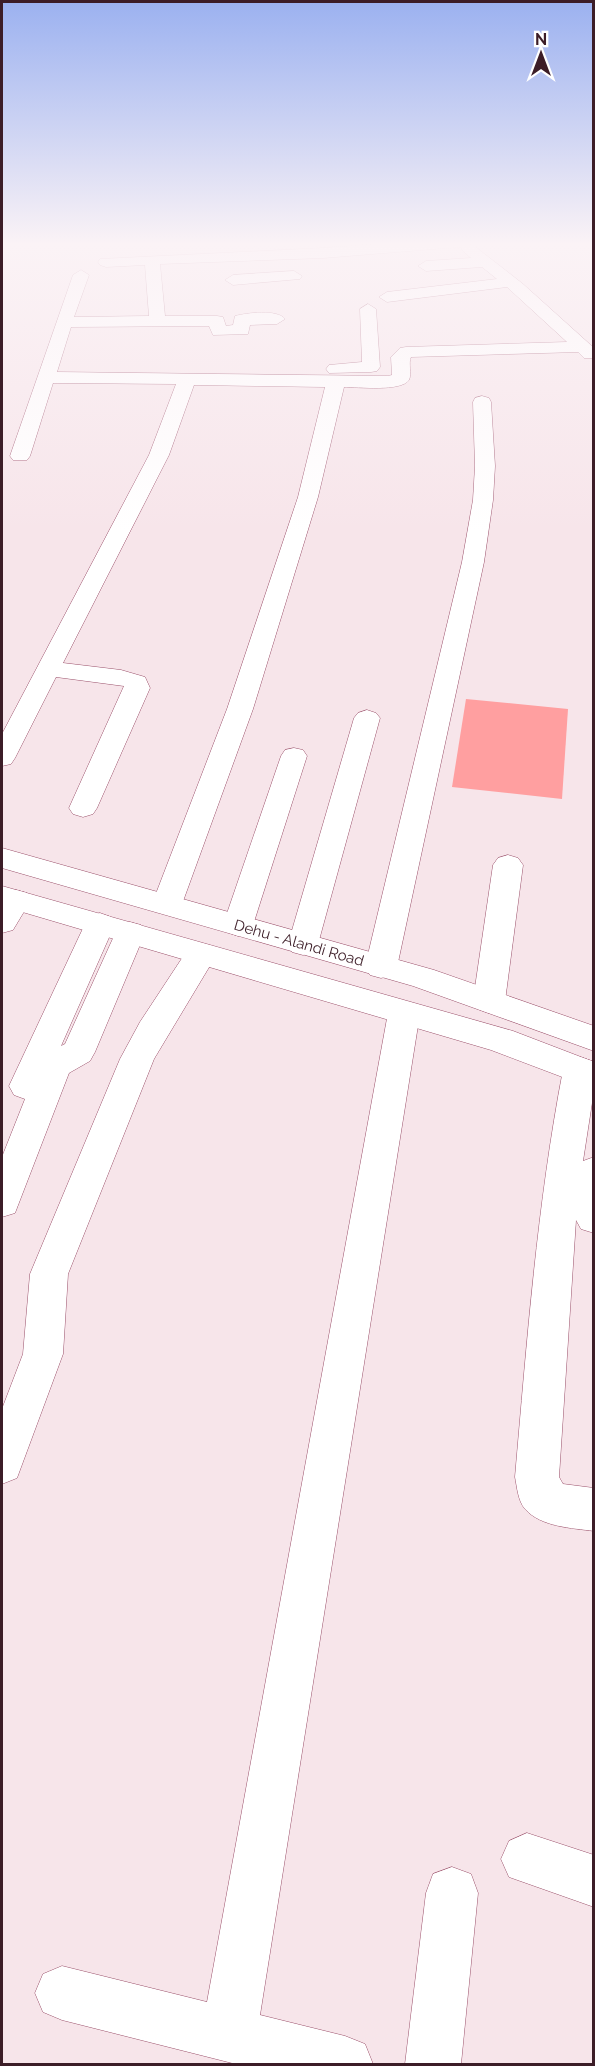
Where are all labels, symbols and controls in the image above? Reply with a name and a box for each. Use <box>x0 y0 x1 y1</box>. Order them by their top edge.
north arrow <box>511 24 571 84</box>
text: N <box>535 30 547 49</box>
street label: Dehu - Alandi Road <box>232 916 366 970</box>

